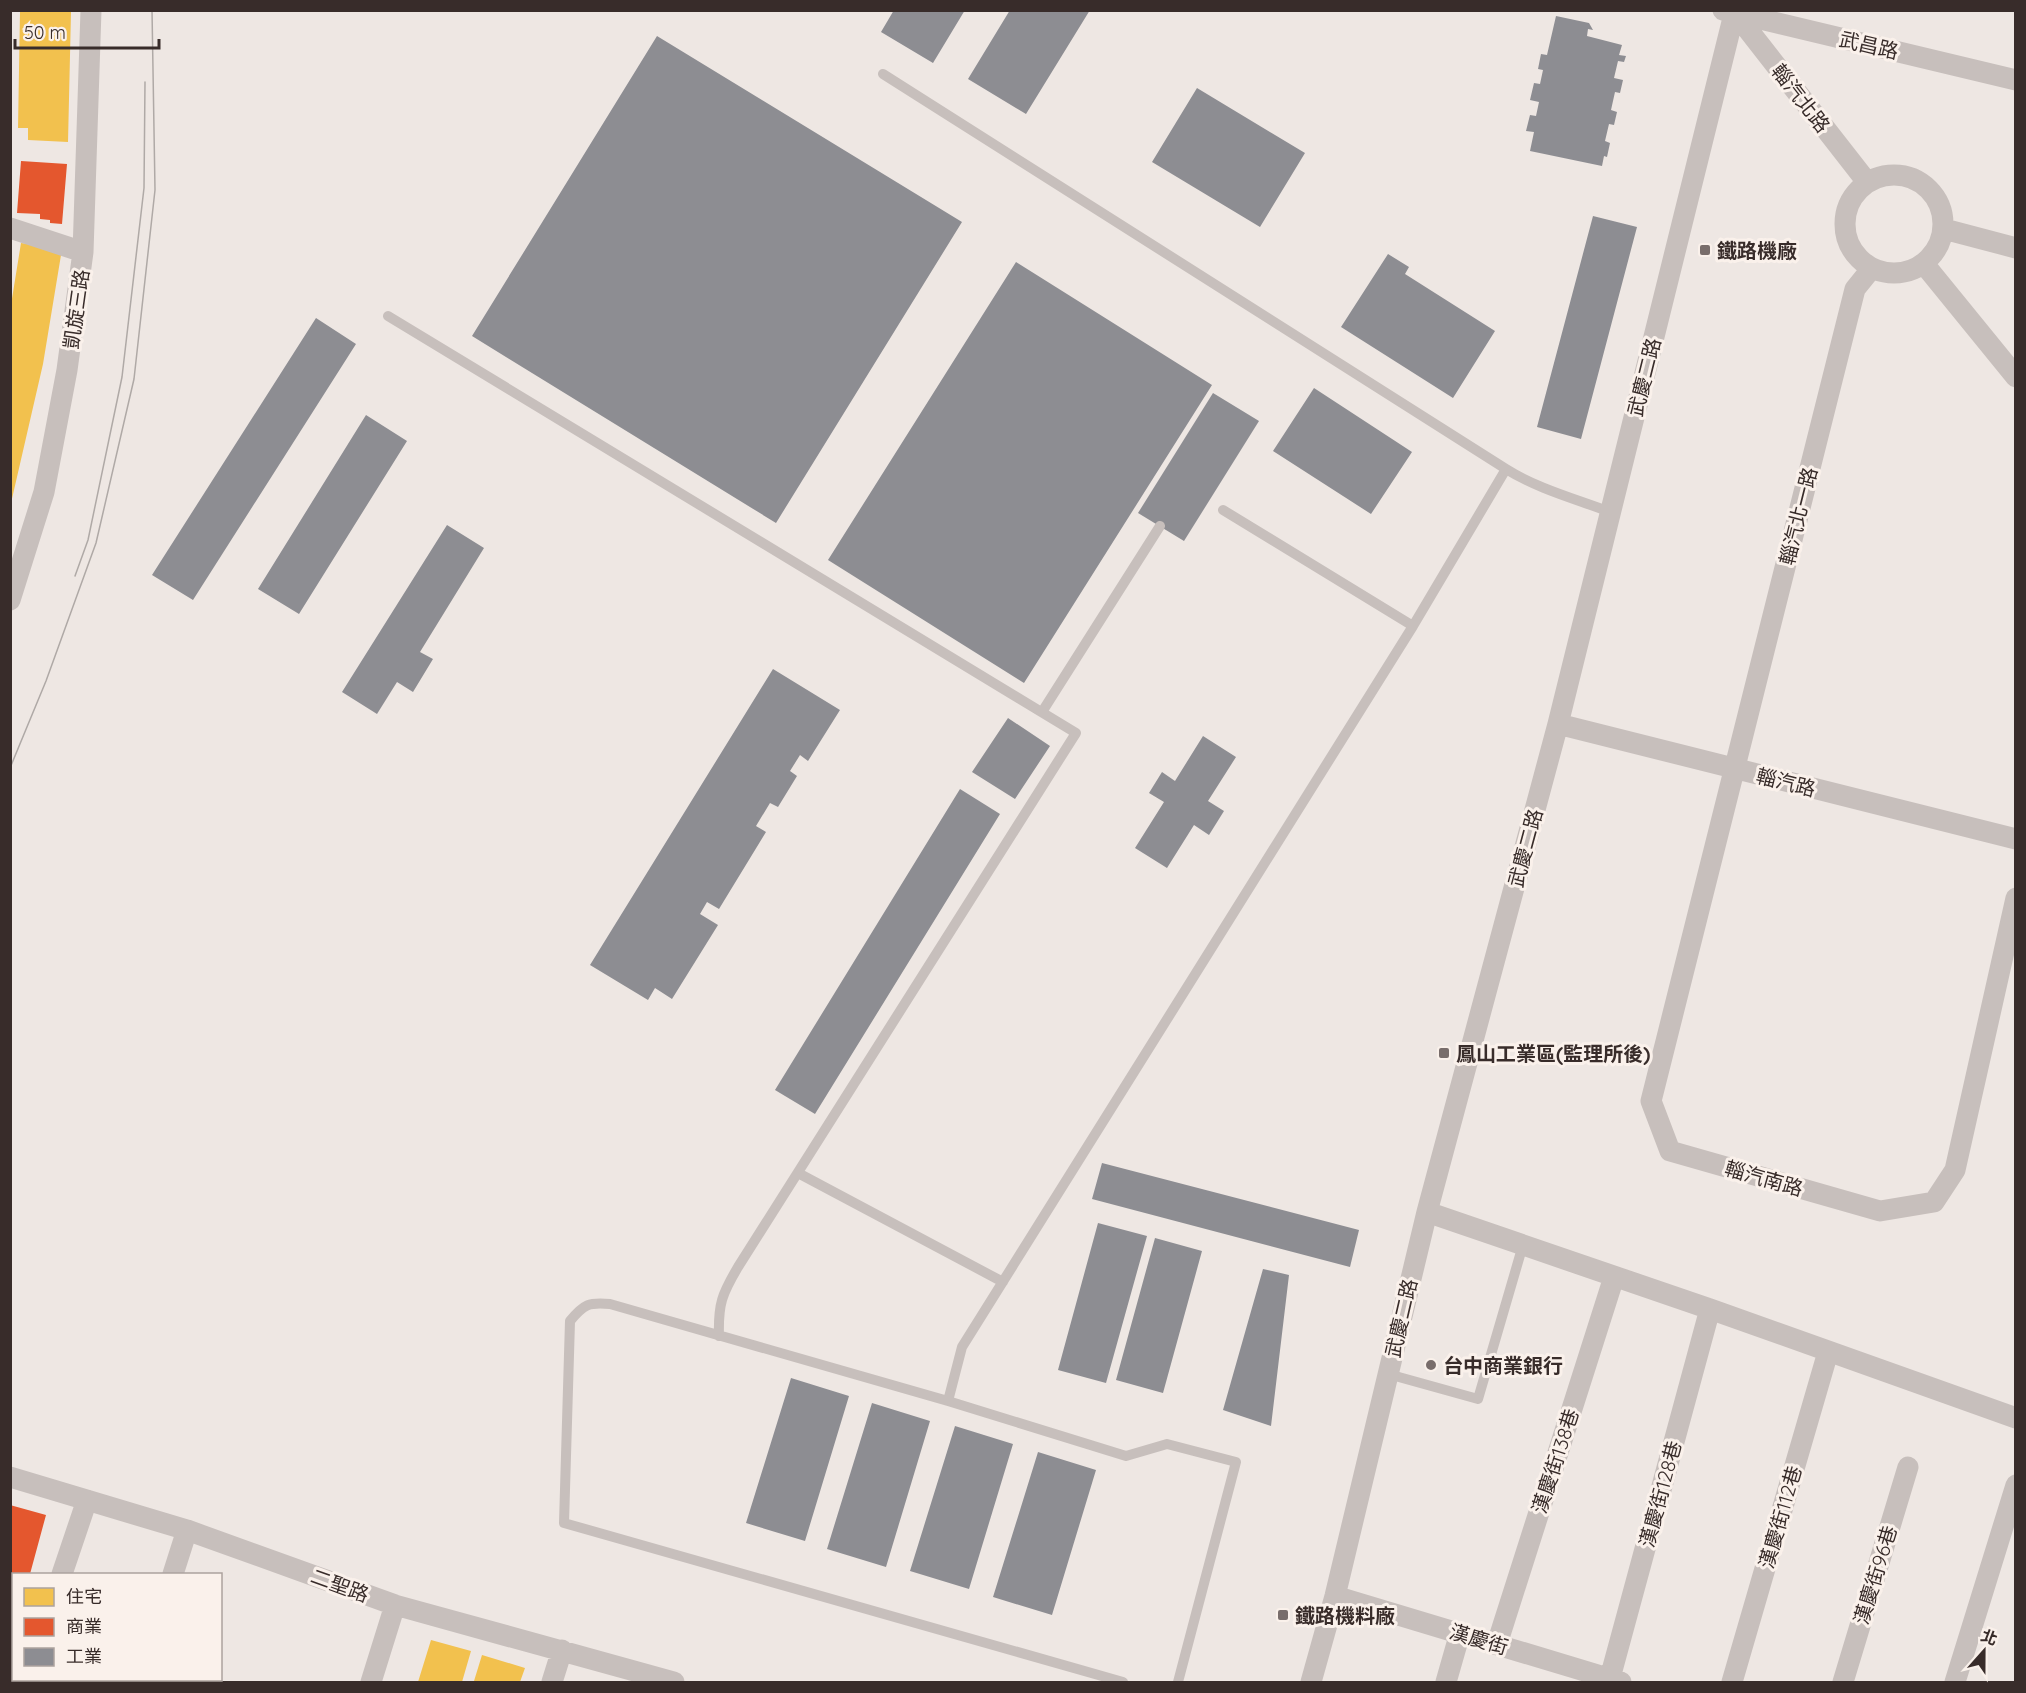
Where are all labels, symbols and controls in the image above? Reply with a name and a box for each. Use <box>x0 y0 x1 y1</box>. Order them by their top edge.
scale bar <box>15 12 159 50</box>
text: 50 m <box>24 21 66 44</box>
street label: 武昌路 <box>1837 26 1901 64</box>
street label: 輜汽北路 <box>1767 59 1835 137</box>
place label: 鐵路機廠 <box>1717 238 1797 263</box>
marker: 鐵路機廠 <box>1698 243 1712 257</box>
street label: 凱旋三路 <box>58 268 94 350</box>
street label: 武慶二路 <box>1622 335 1666 419</box>
street label: 輜汽北一路 <box>1774 464 1822 568</box>
street label: 輜汽路 <box>1754 763 1818 801</box>
street label: 武慶二路 <box>1503 806 1547 890</box>
place label: 鳳山工業區(監理所後) <box>1456 1041 1650 1066</box>
marker: 鳳山工業區(監理所後) <box>1437 1046 1451 1060</box>
street label: 輜汽南路 <box>1722 1155 1806 1201</box>
street label: 武慶二路 <box>1380 1276 1422 1360</box>
place label: 台中商業銀行 <box>1443 1353 1563 1378</box>
marker: 台中商業銀行 <box>1424 1358 1438 1372</box>
street label: 漢慶街138巷 <box>1526 1405 1584 1517</box>
street label: 漢慶街128巷 <box>1634 1438 1686 1550</box>
street label: 漢慶街112巷 <box>1753 1463 1807 1571</box>
street label: 漢慶街96巷 <box>1848 1523 1902 1627</box>
street label: 二聖路 <box>308 1563 372 1607</box>
legend <box>12 1573 222 1681</box>
text: 住宅 <box>66 1585 102 1608</box>
place label: 鐵路機料廠 <box>1295 1603 1395 1628</box>
marker: 鐵路機料廠 <box>1276 1608 1290 1622</box>
text: 商業 <box>66 1615 102 1638</box>
street label: 漢慶街 <box>1447 1618 1511 1660</box>
north arrow <box>1954 1621 2014 1681</box>
text: 北 <box>1978 1625 2000 1649</box>
text: 工業 <box>66 1645 102 1668</box>

